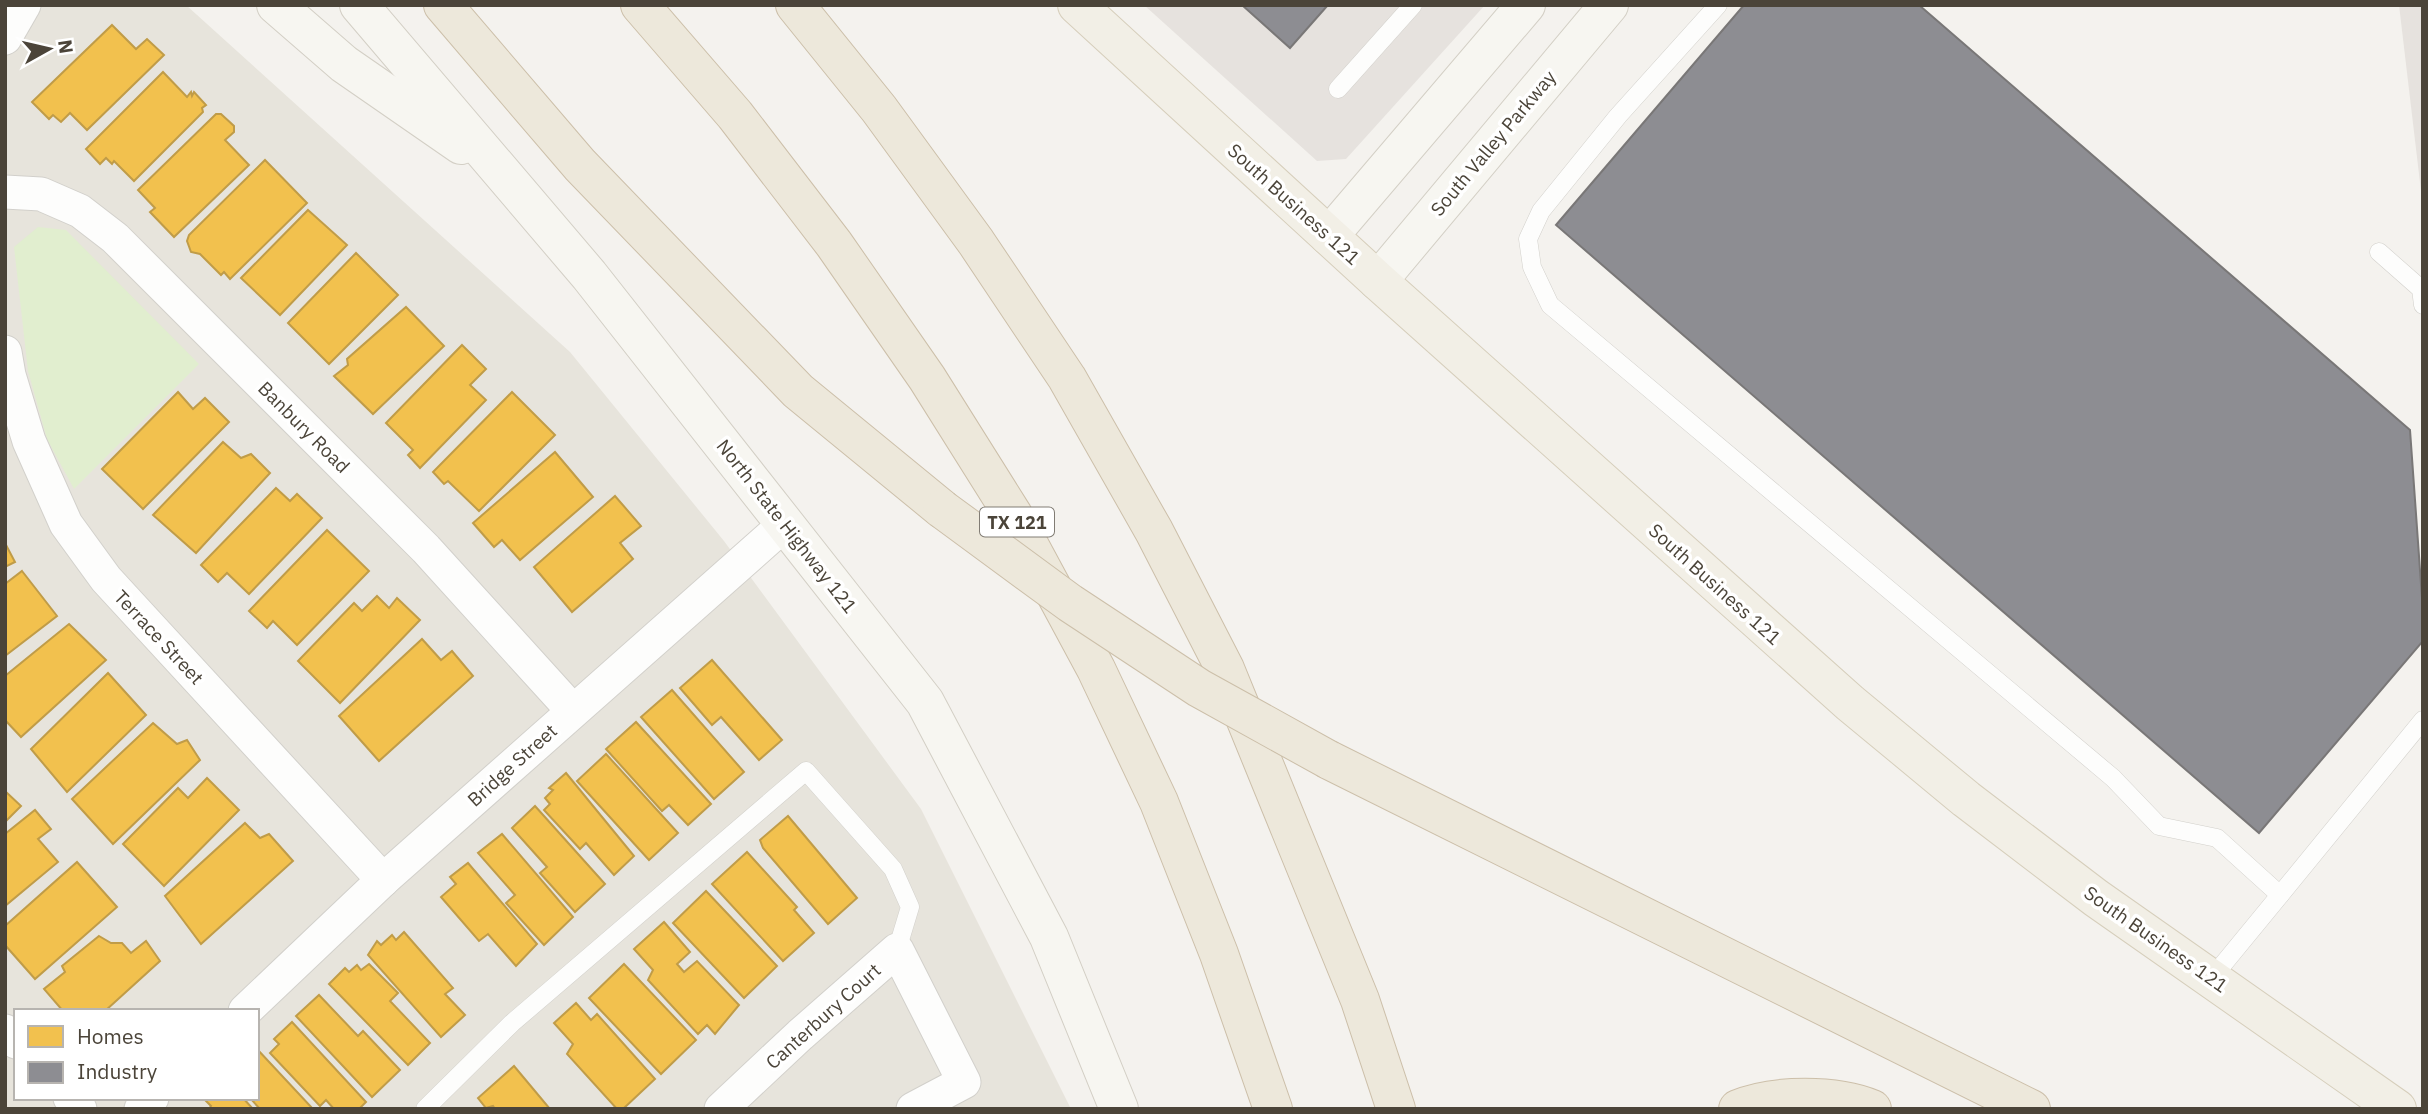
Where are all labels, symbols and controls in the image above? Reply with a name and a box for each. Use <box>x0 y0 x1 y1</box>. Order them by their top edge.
north arrow <box>14 14 84 84</box>
text: N <box>53 38 79 55</box>
street label: South Valley Parkway <box>1425 65 1561 221</box>
street label: South Business 121 <box>1223 138 1365 270</box>
street label: Banbury Road <box>253 376 355 478</box>
street label: North State Highway 121 <box>712 434 862 618</box>
road number: TX 121 <box>980 508 1054 536</box>
street label: South Business 121 <box>1644 518 1786 650</box>
street label: Terrace Street <box>109 585 209 689</box>
street label: Bridge Street <box>462 719 562 811</box>
street label: South Business 121 <box>2080 880 2232 998</box>
street label: Canterbury Court <box>760 958 886 1074</box>
legend <box>14 1009 259 1100</box>
text: Homes <box>77 1022 144 1050</box>
text: Industry <box>77 1057 158 1085</box>

